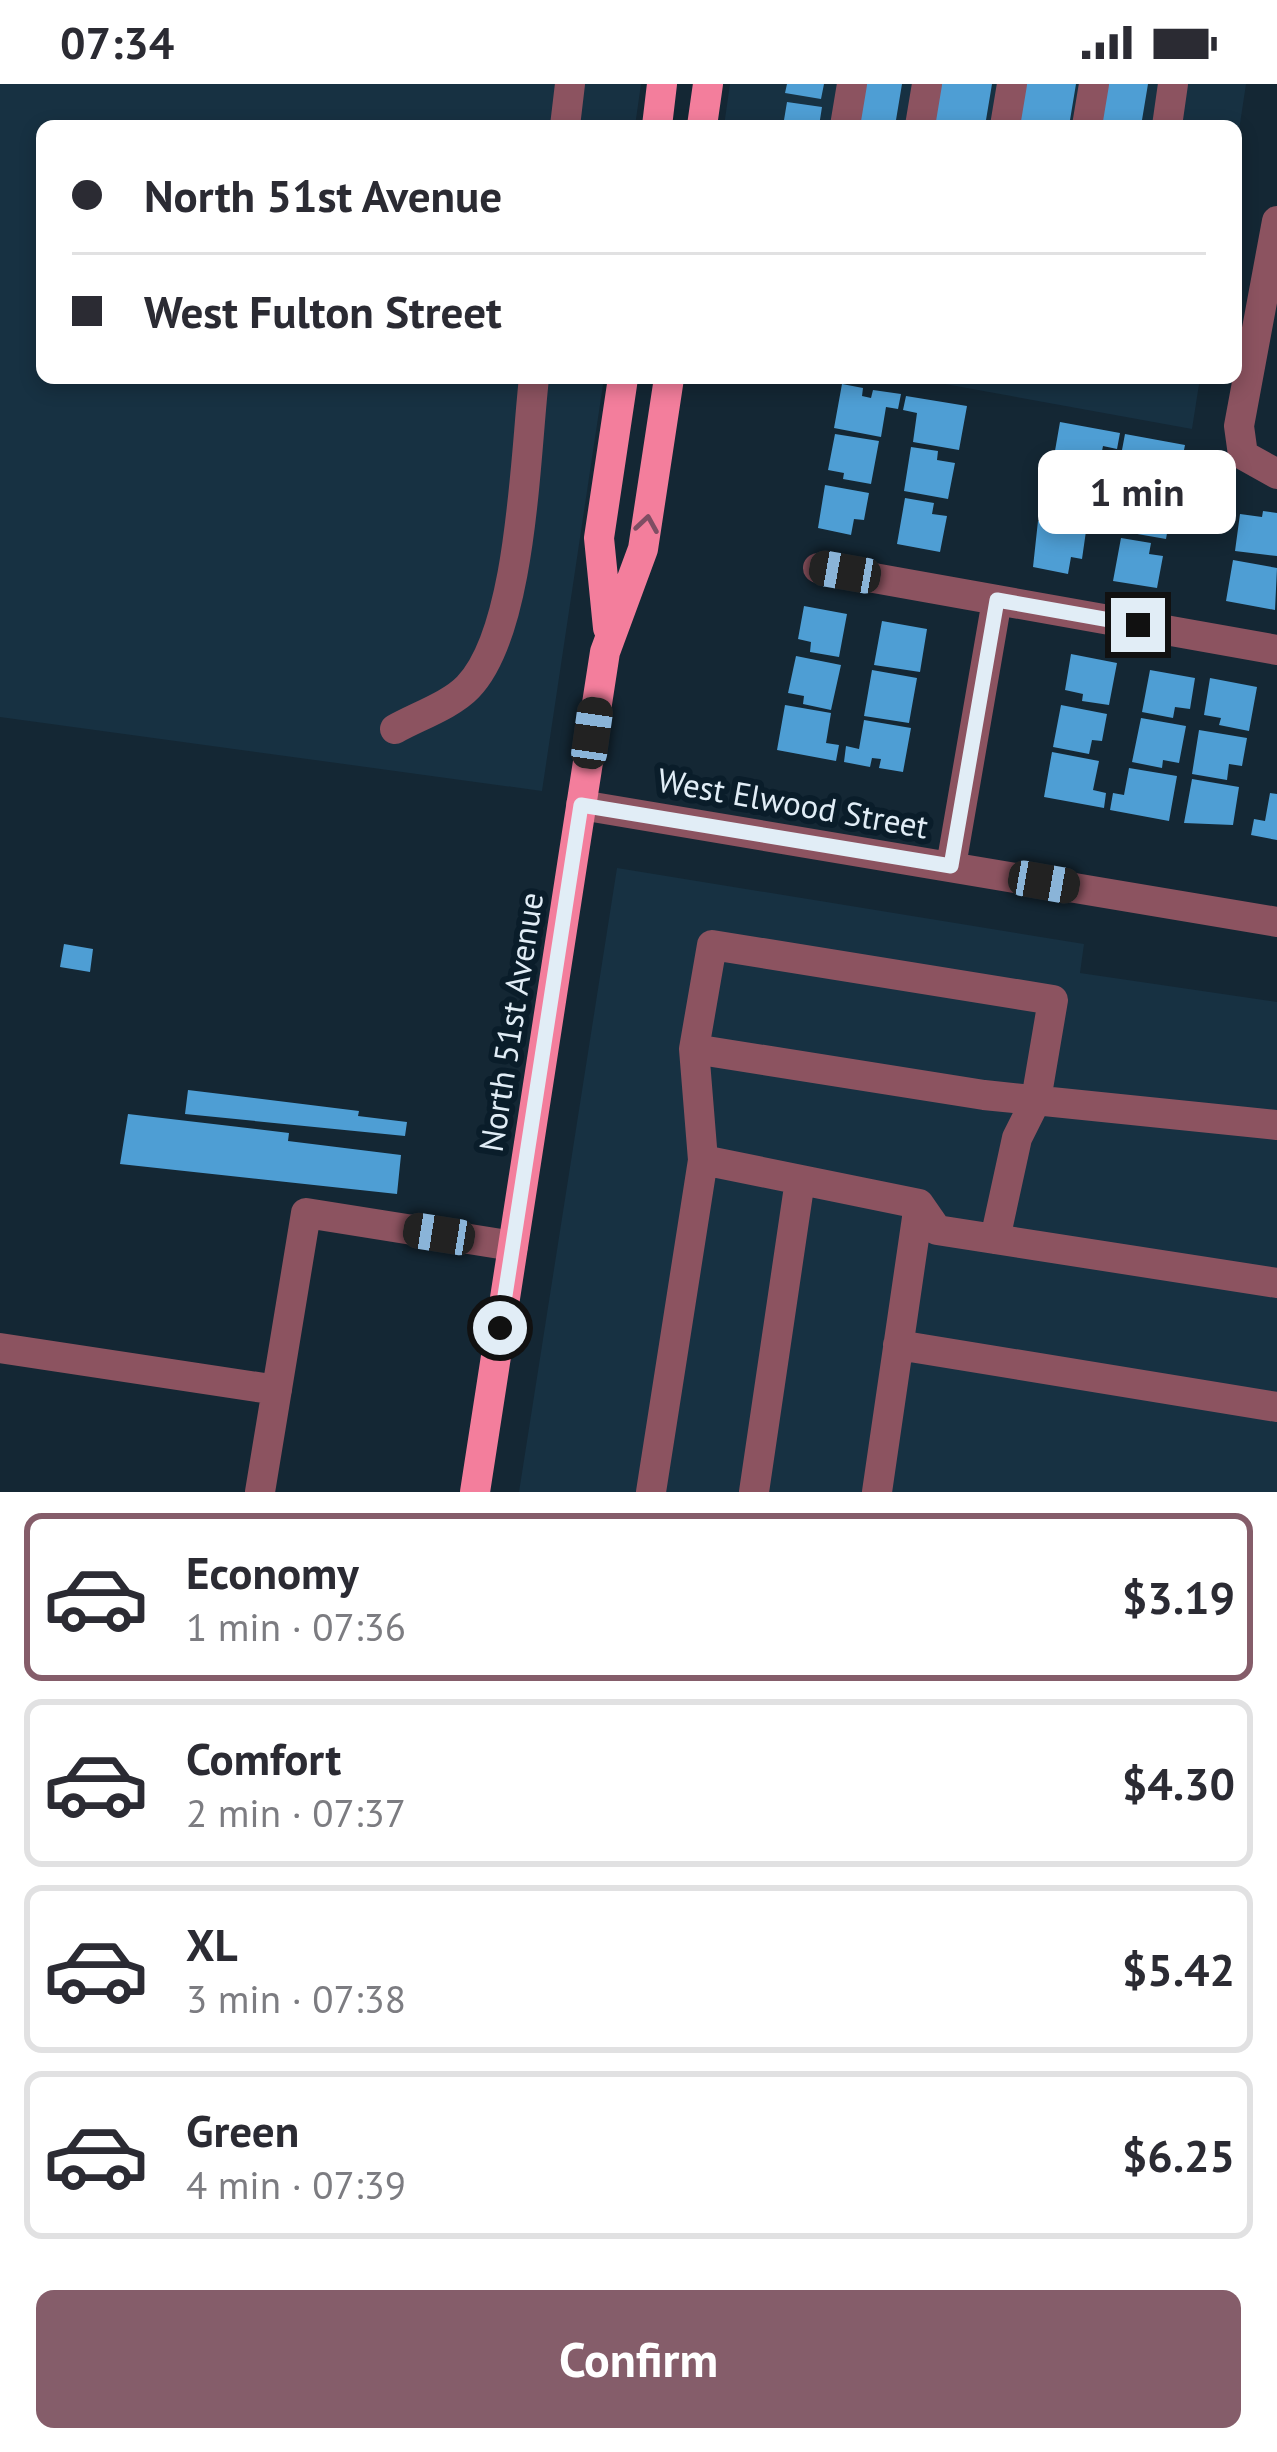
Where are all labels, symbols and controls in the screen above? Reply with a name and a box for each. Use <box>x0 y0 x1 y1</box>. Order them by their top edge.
text: 07:34 <box>60 13 174 71</box>
text: North 51st Avenue <box>144 166 502 224</box>
text: West Fulton Street <box>144 282 502 340</box>
callout: 1 min <box>1039 451 1237 535</box>
text: 1 min <box>1089 466 1185 517</box>
one-way arrow <box>633 514 659 534</box>
car <box>806 548 884 596</box>
route end <box>1111 598 1165 652</box>
car <box>569 695 615 771</box>
street label: West Elwood Street <box>654 758 932 847</box>
car <box>1005 858 1083 906</box>
street label: North 51st Avenue <box>469 889 552 1155</box>
car <box>401 1211 477 1257</box>
route start <box>473 1301 527 1355</box>
icon: car <box>42 1543 150 1651</box>
text: Economy <box>186 1543 359 1601</box>
text: $3.19 <box>1122 1568 1235 1626</box>
text: 1 min · 07:36 <box>186 1601 406 1652</box>
icon: car <box>42 1729 150 1837</box>
text: Comfort <box>186 1729 341 1787</box>
text: $4.30 <box>1122 1754 1235 1812</box>
text: 2 min · 07:37 <box>186 1787 406 1838</box>
icon: car <box>42 1915 150 2023</box>
text: XL <box>186 1915 238 1973</box>
text: $5.42 <box>1122 1940 1235 1998</box>
text: 3 min · 07:38 <box>186 1973 406 2024</box>
icon: car <box>42 2101 150 2209</box>
text: Green <box>186 2101 299 2159</box>
text: $6.25 <box>1122 2126 1235 2184</box>
text: 4 min · 07:39 <box>186 2159 406 2210</box>
button: Confirm <box>36 2290 1241 2428</box>

